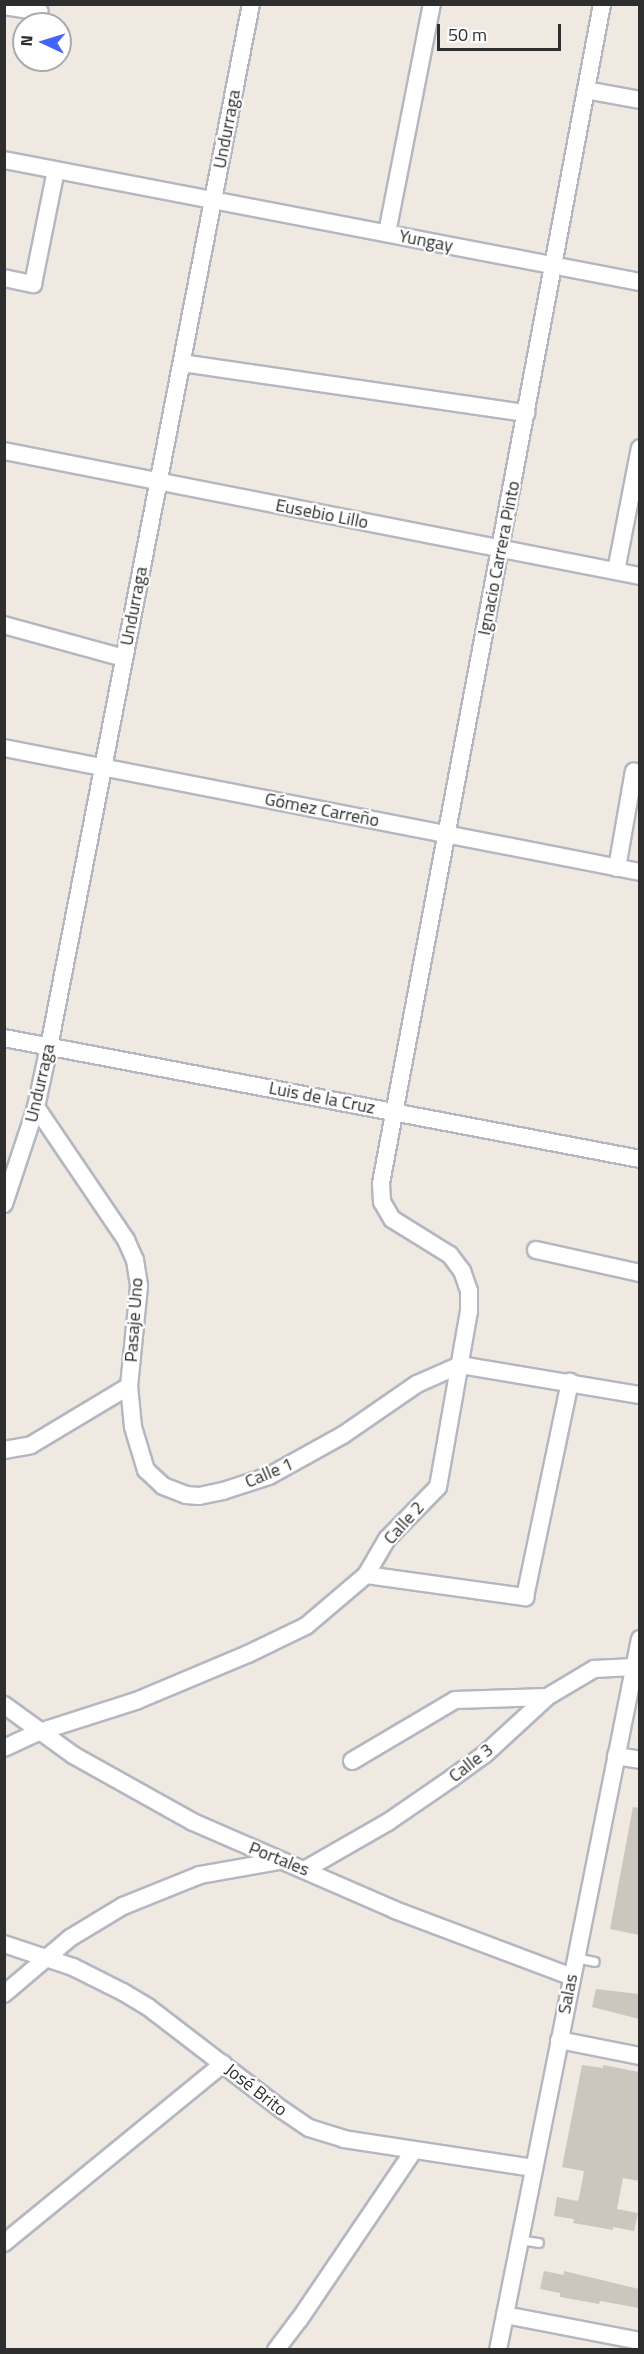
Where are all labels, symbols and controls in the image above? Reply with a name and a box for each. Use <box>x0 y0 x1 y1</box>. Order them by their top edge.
north arrow <box>12 12 72 72</box>
scale bar <box>440 12 564 50</box>
text: 50 m <box>448 21 487 48</box>
text: N <box>14 35 38 47</box>
street label: Undurraga <box>209 88 245 170</box>
street label: Yungay <box>397 225 455 257</box>
street label: Ignacio Carrera Pinto <box>473 479 525 637</box>
street label: Eusebio Lillo <box>274 494 370 534</box>
street label: Undurraga <box>116 565 152 647</box>
street label: Gómez Carreño <box>263 788 381 832</box>
street label: Undurraga <box>20 1042 60 1124</box>
street label: Luis de la Cruz <box>267 1077 377 1119</box>
street label: Pasaje Uno <box>120 1277 148 1363</box>
street label: Calle 1 <box>242 1453 296 1493</box>
street label: Calle 2 <box>379 1497 429 1549</box>
street label: Calle 3 <box>445 1739 497 1787</box>
street label: Portales <box>246 1837 312 1881</box>
street label: Salas <box>554 1972 582 2016</box>
street label: José Brito <box>221 2059 291 2121</box>

